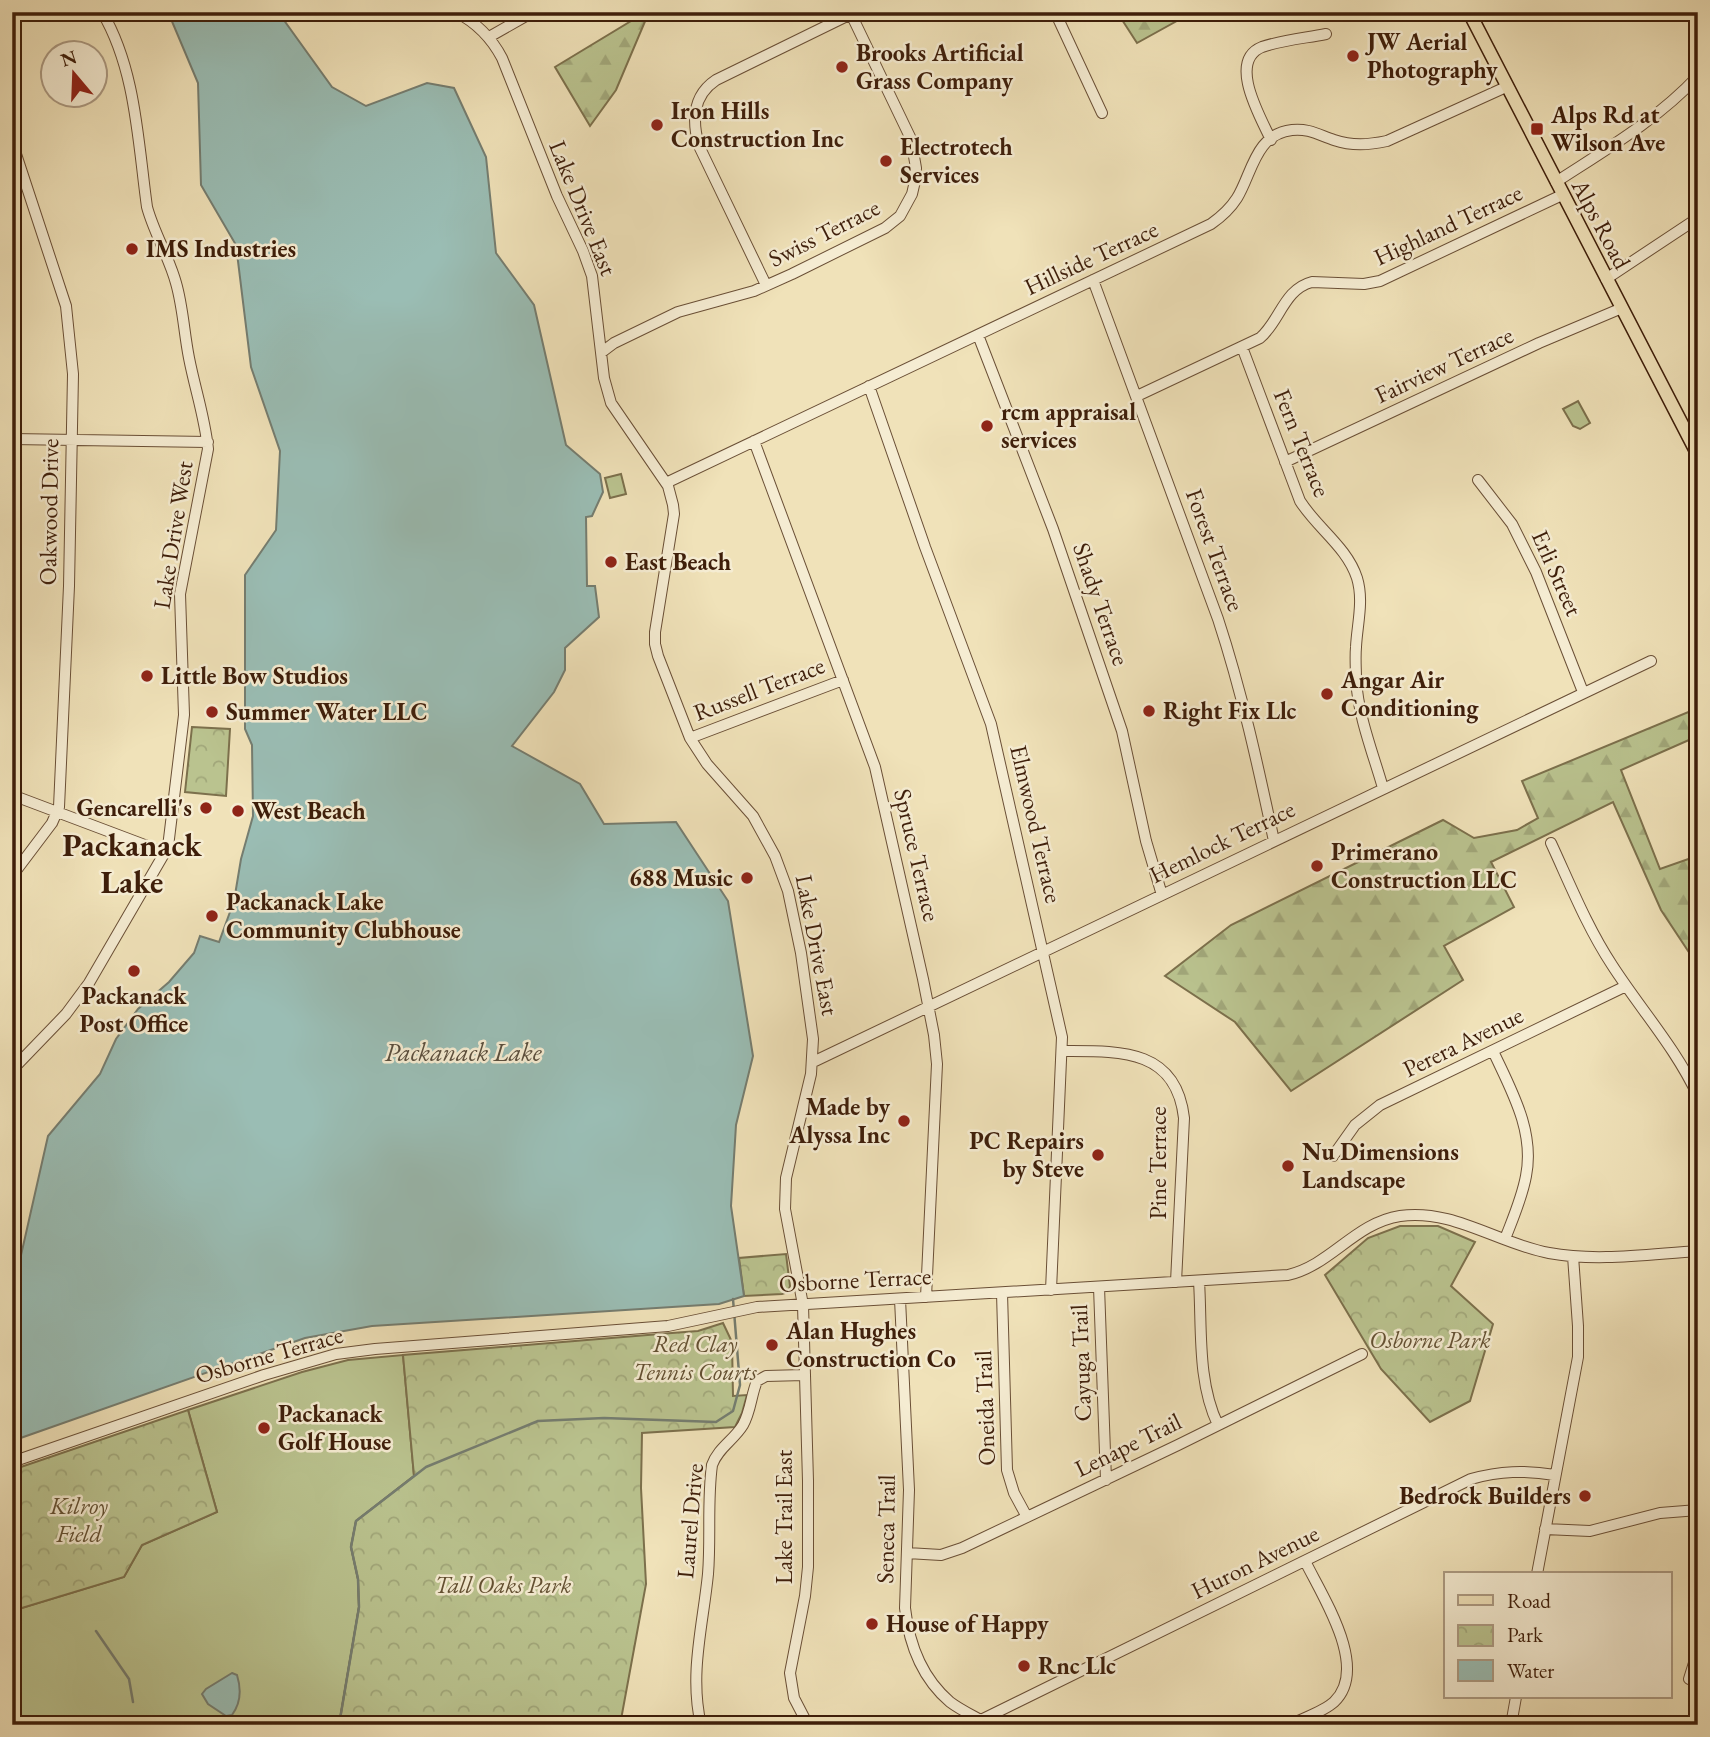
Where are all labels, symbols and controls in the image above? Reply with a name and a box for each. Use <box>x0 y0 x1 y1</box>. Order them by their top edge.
place label: JW Aerial Photography <box>1365 26 1498 86</box>
place label: Brooks Artificial Grass Company <box>856 37 1024 97</box>
north arrow <box>38 38 108 108</box>
text: N <box>57 44 81 73</box>
marker: JW Aerial Photography <box>1345 48 1361 64</box>
marker: Brooks Artificial Grass Company <box>834 59 850 75</box>
place label: Iron Hills Construction Inc <box>671 95 844 154</box>
place label: Alps Rd at Wilson Ave <box>1550 99 1665 158</box>
marker: Iron Hills Construction Inc <box>649 117 665 133</box>
marker: Alps Rd at Wilson Ave <box>1529 121 1545 137</box>
place label: Electrotech Services <box>900 131 1013 190</box>
street label: Lake Drive East <box>542 136 625 280</box>
marker: Electrotech Services <box>878 153 894 169</box>
street label: Alps Road <box>1564 173 1638 275</box>
street label: Highland Terrace <box>1369 177 1527 272</box>
street label: Swiss Terrace <box>763 191 885 274</box>
street label: Hillside Terrace <box>1019 213 1163 302</box>
place label: IMS Industries <box>146 233 296 264</box>
marker: IMS Industries <box>124 241 140 257</box>
street label: Fairview Terrace <box>1370 319 1518 410</box>
street label: Fern Terrace <box>1267 384 1338 501</box>
place label: rcm appraisal services <box>1001 396 1136 455</box>
marker: rcm appraisal services <box>979 418 995 434</box>
street label: Oakwood Drive <box>32 438 65 586</box>
street label: Lake Drive West <box>146 458 200 611</box>
street label: Forest Terrace <box>1179 484 1252 615</box>
street label: Erli Street <box>1525 525 1590 621</box>
street label: Shady Terrace <box>1066 538 1137 669</box>
place label: East Beach <box>625 546 732 577</box>
marker: East Beach <box>603 554 619 570</box>
street label: Russell Terrace <box>689 649 829 728</box>
place label: Little Bow Studios <box>161 660 348 691</box>
place label: Angar Air Conditioning <box>1340 664 1479 724</box>
marker: Little Bow Studios <box>139 668 155 684</box>
marker: Angar Air Conditioning <box>1319 686 1335 702</box>
place label: Right Fix Llc <box>1163 695 1297 727</box>
place label: Summer Water LLC <box>226 696 428 727</box>
marker: Right Fix Llc <box>1141 703 1157 719</box>
marker: Summer Water LLC <box>204 704 220 720</box>
street label: Elmwood Terrace <box>1003 742 1070 906</box>
street label: Spruce Terrace <box>887 786 948 924</box>
place label: Gencarelli's <box>76 792 192 823</box>
street label: Hemlock Terrace <box>1144 793 1300 890</box>
place label: West Beach <box>252 795 366 826</box>
marker: Gencarelli's <box>198 800 214 816</box>
marker: West Beach <box>230 803 246 819</box>
district label: Packanack Lake <box>62 824 202 903</box>
place label: Primerano Construction LLC <box>1331 836 1517 895</box>
marker: Primerano Construction LLC <box>1309 858 1325 874</box>
place label: 688 Music <box>629 862 733 893</box>
marker: 688 Music <box>739 870 755 886</box>
street label: Lake Drive East <box>789 872 846 1018</box>
place label: Packanack Lake Community Clubhouse <box>226 886 461 946</box>
marker: Packanack Lake Community Clubhouse <box>204 908 220 924</box>
marker: Packanack Post Office <box>126 963 142 979</box>
place label: Packanack Post Office <box>80 980 188 1039</box>
street label: Perera Avenue <box>1398 999 1528 1084</box>
water label: Packanack Lake <box>384 1035 543 1069</box>
place label: Made by Alyssa Inc <box>788 1091 890 1151</box>
street label: Pine Terrace <box>1142 1106 1173 1220</box>
marker: Made by Alyssa Inc <box>896 1113 912 1129</box>
place label: PC Repairs by Steve <box>969 1125 1084 1185</box>
place label: Nu Dimensions Landscape <box>1302 1136 1459 1195</box>
marker: PC Repairs by Steve <box>1090 1147 1106 1163</box>
marker: Nu Dimensions Landscape <box>1280 1158 1296 1174</box>
street label: Osborne Terrace <box>778 1260 932 1299</box>
street label: Cayuga Trail <box>1063 1304 1098 1422</box>
place label: Alan Hughes Construction Co <box>785 1315 956 1374</box>
street label: Osborne Terrace <box>191 1319 346 1390</box>
park label: Osborne Park <box>1369 1324 1491 1355</box>
park label: Red Clay Tennis Courts <box>633 1328 757 1387</box>
marker: Alan Hughes Construction Co <box>764 1337 780 1353</box>
street label: Oneida Trail <box>967 1349 1002 1466</box>
place label: Packanack Golf House <box>278 1398 391 1457</box>
street label: Lenape Trail <box>1069 1405 1187 1484</box>
marker: Packanack Golf House <box>256 1420 272 1436</box>
street label: Lake Trail East <box>768 1449 799 1584</box>
street label: Laurel Drive <box>669 1462 710 1580</box>
street label: Seneca Trail <box>869 1474 902 1584</box>
place label: Bedrock Builders <box>1399 1480 1571 1511</box>
marker: Bedrock Builders <box>1577 1488 1593 1504</box>
park label: Kilroy Field <box>49 1490 108 1549</box>
street label: Huron Avenue <box>1186 1517 1324 1606</box>
park label: Tall Oaks Park <box>435 1569 571 1600</box>
legend <box>1444 1572 1672 1698</box>
text: Road <box>1507 1587 1551 1614</box>
place label: House of Happy <box>886 1608 1049 1640</box>
marker: House of Happy <box>864 1616 880 1632</box>
text: Park <box>1507 1621 1544 1648</box>
place label: Rnc Llc <box>1038 1650 1116 1681</box>
text: Water <box>1507 1657 1554 1684</box>
marker: Rnc Llc <box>1016 1658 1032 1674</box>

